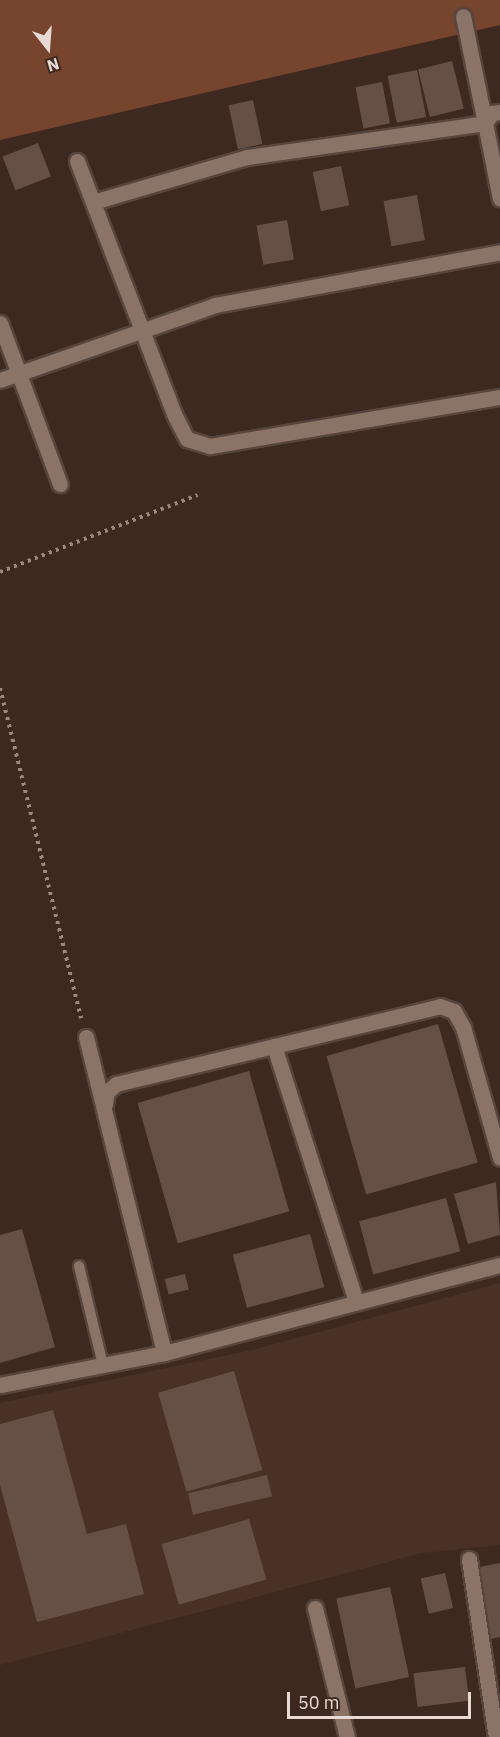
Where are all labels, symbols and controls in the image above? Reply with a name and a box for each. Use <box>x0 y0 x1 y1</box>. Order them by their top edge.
north arrow <box>18 18 78 78</box>
text: N <box>45 54 62 76</box>
scale bar <box>290 1680 474 1718</box>
text: 50 m <box>298 1691 340 1714</box>

